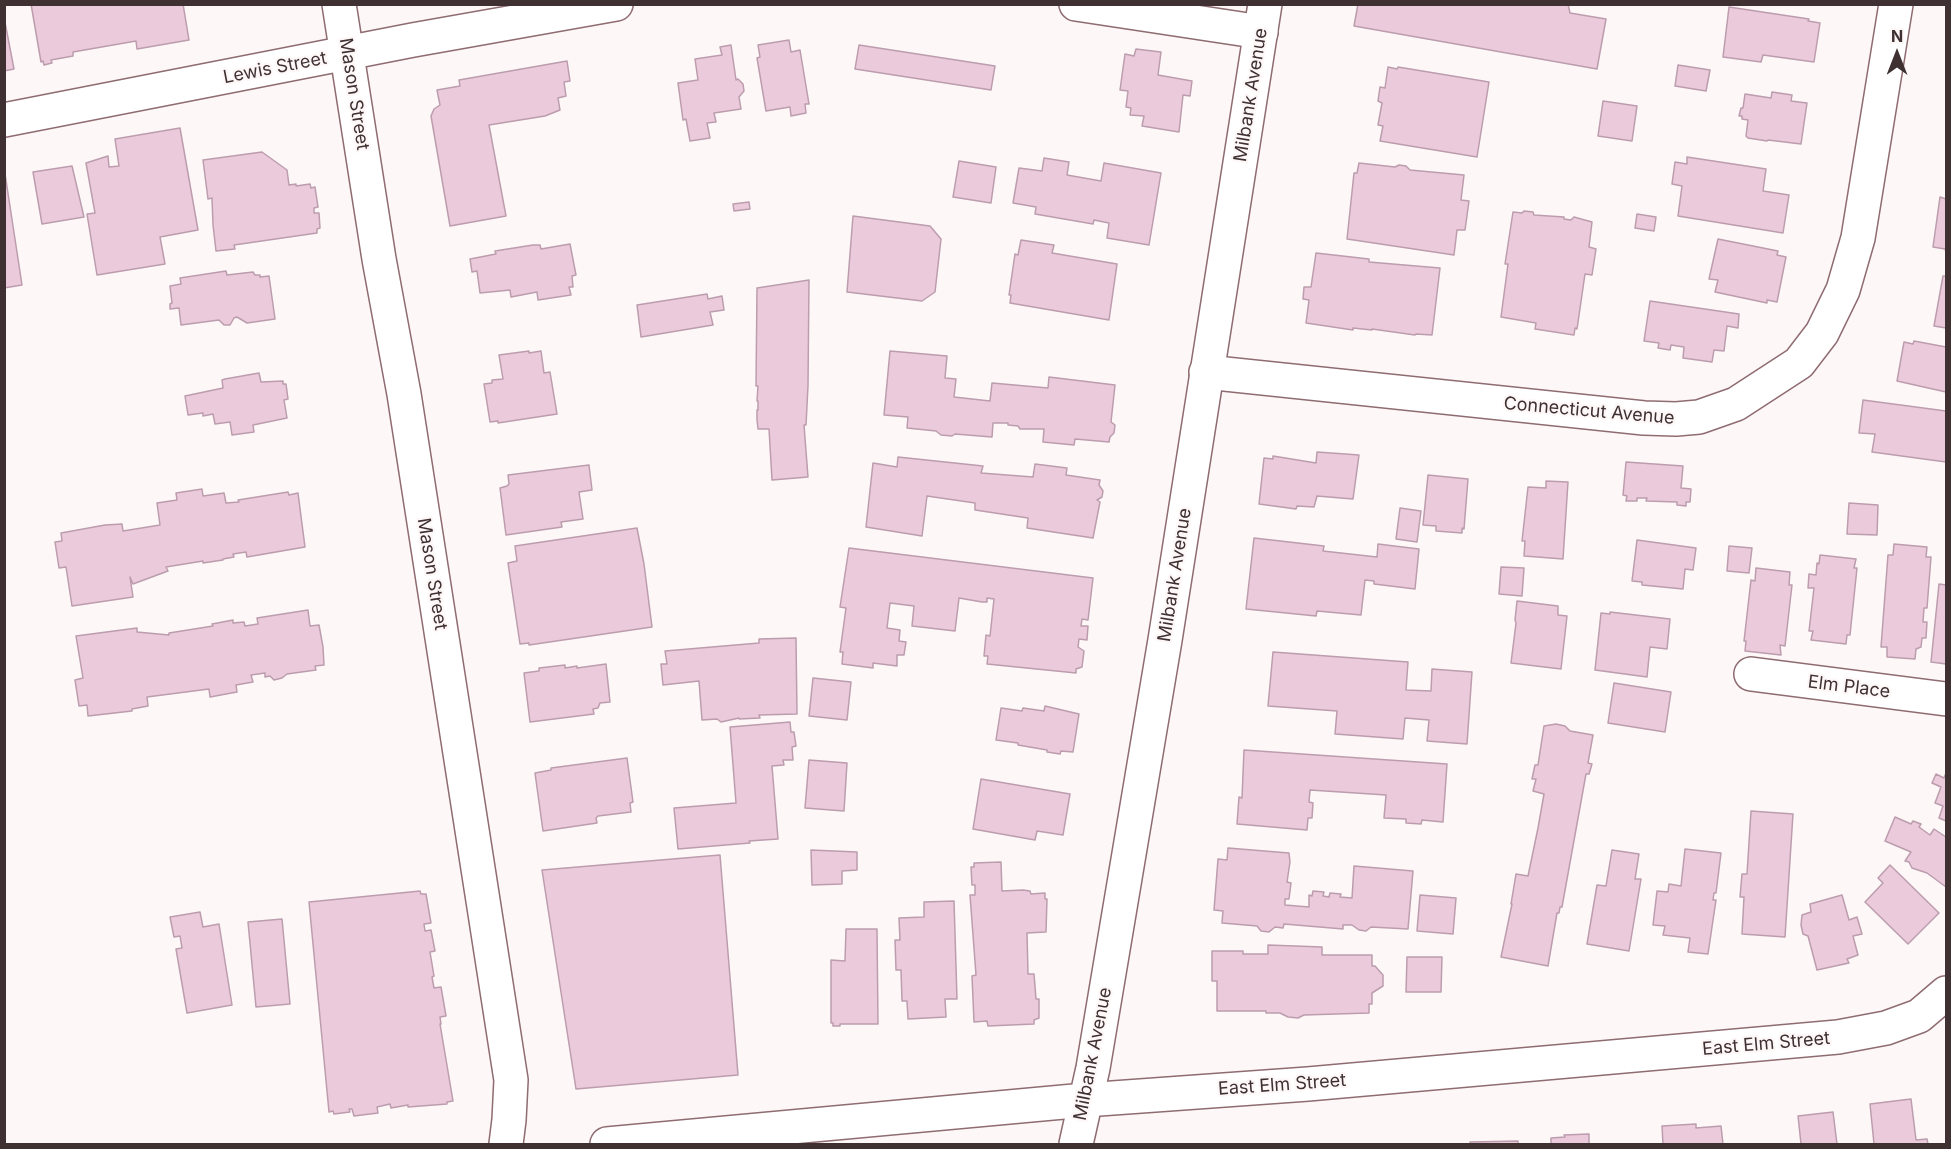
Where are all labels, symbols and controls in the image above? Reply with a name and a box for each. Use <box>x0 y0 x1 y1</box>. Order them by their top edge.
north arrow <box>1867 24 1927 84</box>
text: N <box>1891 26 1903 46</box>
street label: Milbank Avenue <box>1230 27 1272 163</box>
street label: Mason Street <box>334 36 374 152</box>
street label: Lewis Street <box>222 47 328 89</box>
street label: Connecticut Avenue <box>1503 393 1675 429</box>
street label: Milbank Avenue <box>1154 507 1196 643</box>
street label: Mason Street <box>412 516 452 632</box>
street label: Elm Place <box>1807 671 1891 703</box>
street label: Milbank Avenue <box>1070 986 1116 1122</box>
street label: East Elm Street <box>1701 1028 1831 1060</box>
street label: East Elm Street <box>1217 1070 1347 1100</box>

